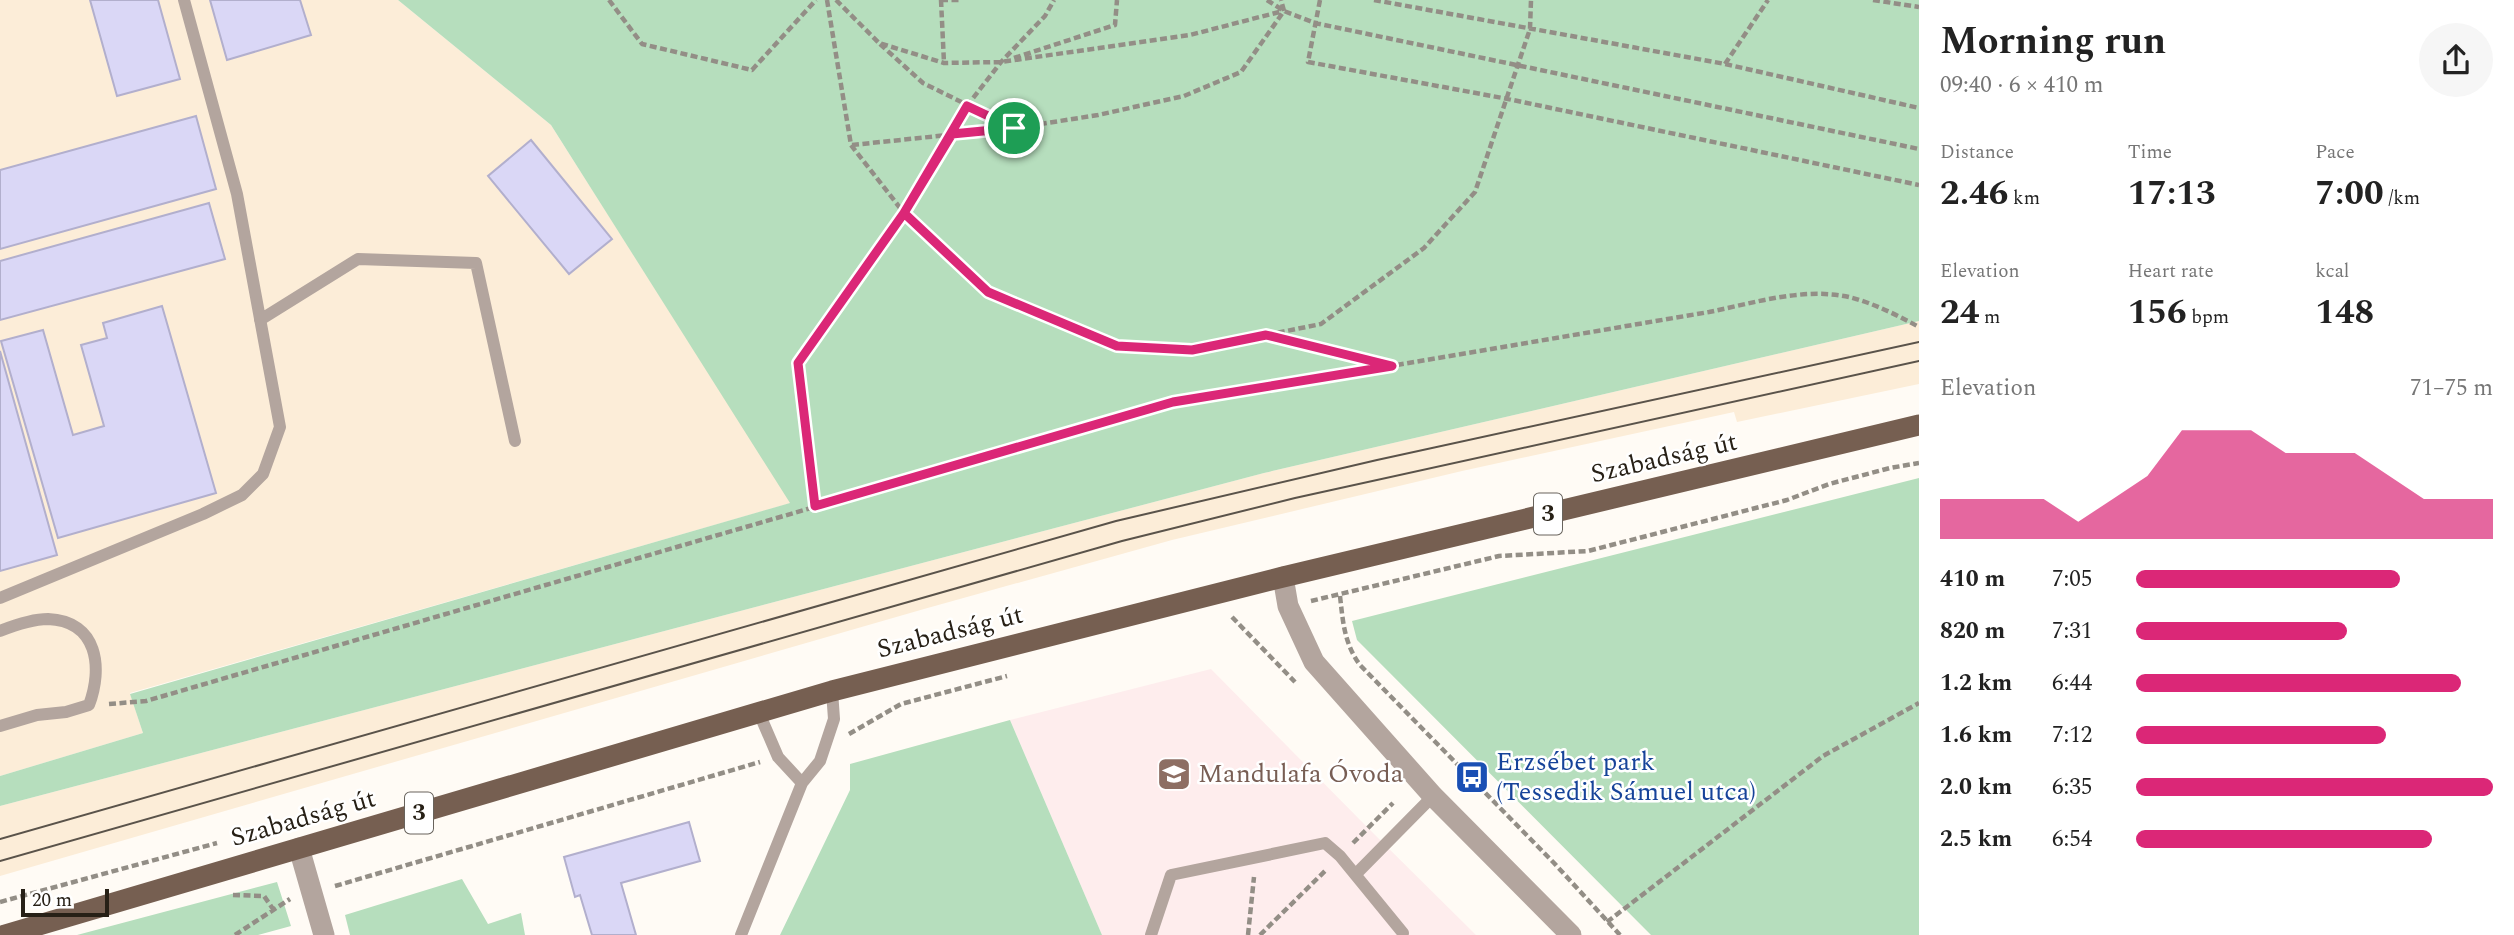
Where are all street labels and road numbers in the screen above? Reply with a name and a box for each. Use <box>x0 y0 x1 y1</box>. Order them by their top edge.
street label: Szabadság út <box>1587 422 1741 494</box>
road number: 3 <box>1534 494 1562 534</box>
street label: Szabadság út <box>873 595 1027 669</box>
street label: Szabadság út <box>226 778 380 858</box>
road number: 3 <box>405 792 433 834</box>

